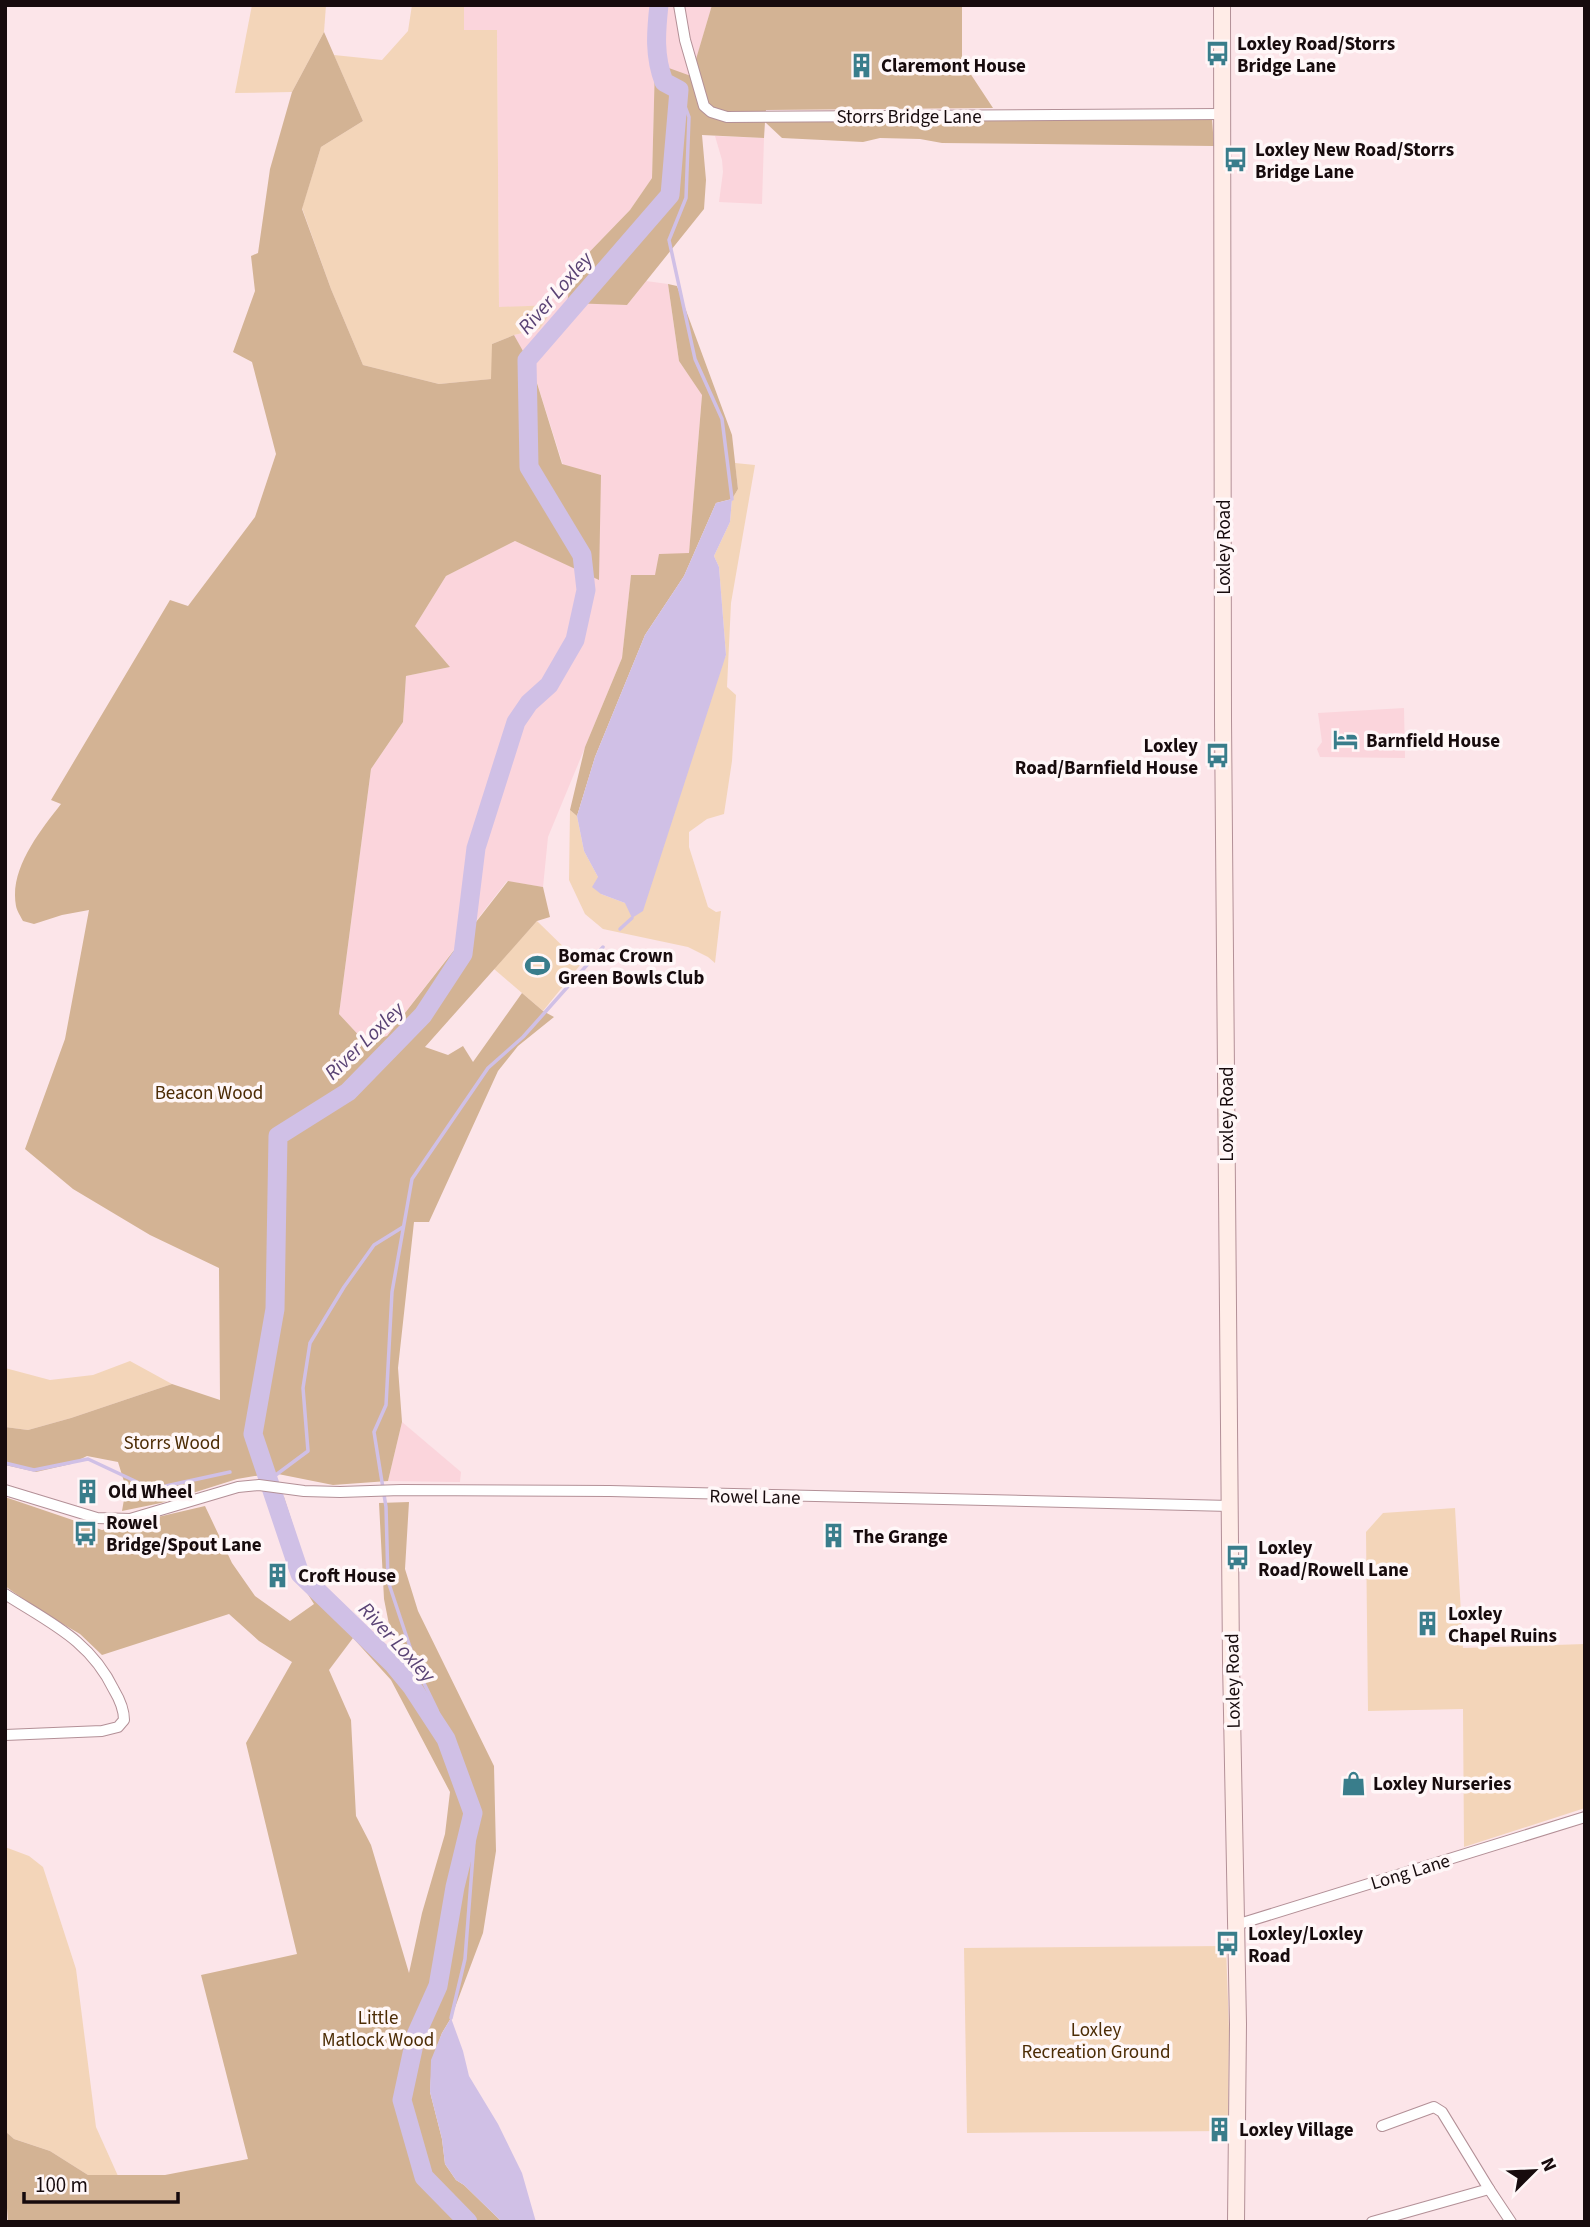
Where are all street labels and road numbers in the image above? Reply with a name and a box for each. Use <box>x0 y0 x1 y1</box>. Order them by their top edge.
street label: Storrs Bridge Lane <box>836 104 982 131</box>
street label: Loxley Road <box>1211 499 1238 595</box>
street label: Loxley Road <box>1214 1066 1241 1162</box>
street label: Rowel Lane <box>709 1483 801 1512</box>
street label: Loxley Road <box>1219 1633 1248 1729</box>
street label: Long Lane <box>1367 1848 1453 1897</box>

